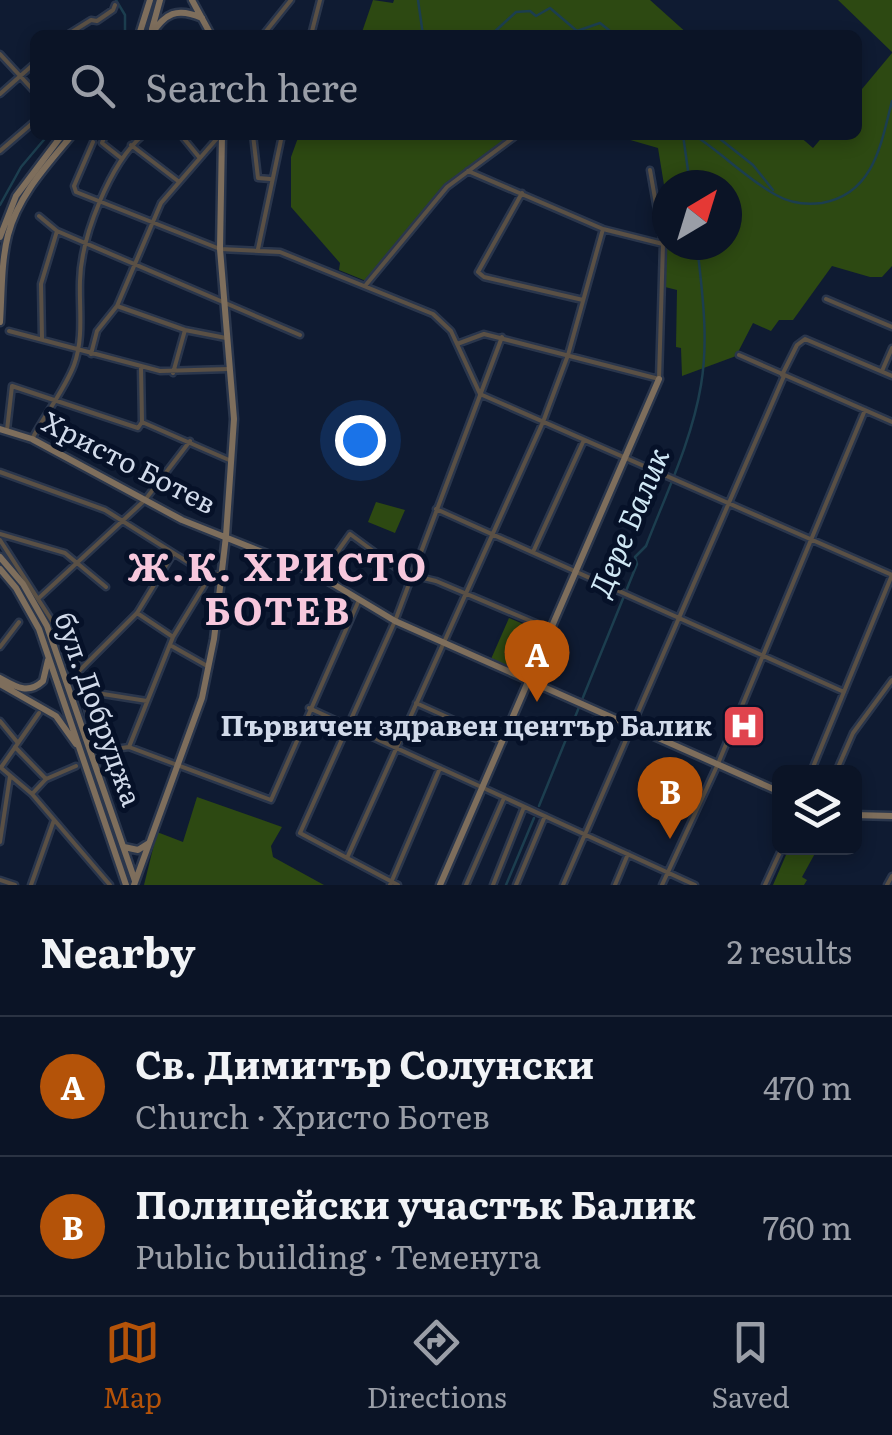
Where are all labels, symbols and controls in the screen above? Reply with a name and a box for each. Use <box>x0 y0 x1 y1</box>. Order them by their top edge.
search box <box>30 30 862 140</box>
text: Search here <box>145 57 358 114</box>
icon: search <box>65 58 120 113</box>
north arrow <box>652 170 742 260</box>
street label: Христо Ботев <box>36 399 224 523</box>
your location <box>335 415 386 466</box>
water label: Дере Балик <box>576 440 678 603</box>
district label: Ж.К. ХРИСТО БОТЕВ <box>128 536 428 637</box>
street label: бул. Добруджа <box>45 605 155 811</box>
pin: A <box>504 620 570 702</box>
place label: Първичен здравен център Балик <box>220 703 712 745</box>
hospital icon: Първичен здравен център Балик <box>721 703 767 749</box>
pin: B <box>638 756 702 839</box>
map controls <box>772 765 862 855</box>
button: layers <box>772 765 862 855</box>
text: Nearby <box>40 919 196 981</box>
text: 2 results <box>727 926 852 974</box>
text: Св. Димитър Солунски <box>135 1034 594 1091</box>
text: A <box>60 1062 85 1110</box>
text: 470 m <box>763 1062 852 1110</box>
text: Church · Христо Ботев <box>135 1091 490 1139</box>
text: Полицейски участък Балик <box>135 1174 696 1231</box>
text: B <box>61 1202 84 1250</box>
text: 760 m <box>763 1202 852 1250</box>
text: Public building · Теменуга <box>135 1231 541 1279</box>
tab: Map <box>102 1315 162 1417</box>
tab: Directions <box>367 1315 507 1417</box>
tab: Saved <box>712 1315 790 1417</box>

